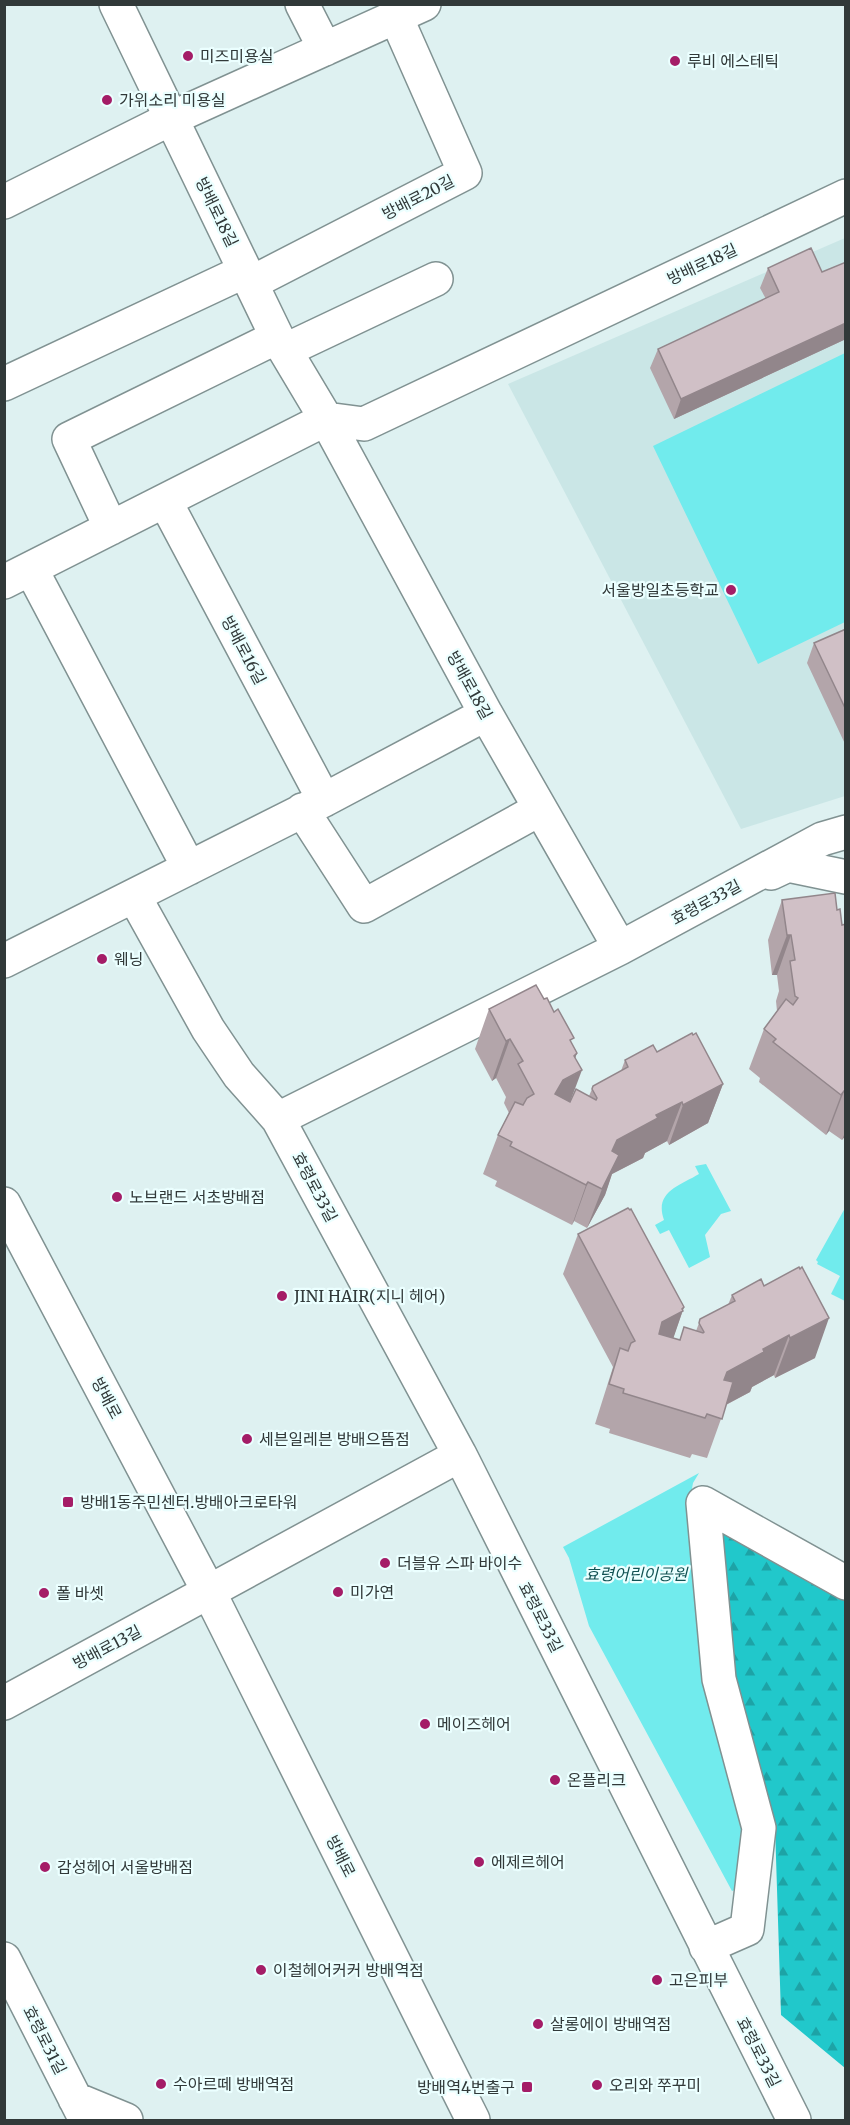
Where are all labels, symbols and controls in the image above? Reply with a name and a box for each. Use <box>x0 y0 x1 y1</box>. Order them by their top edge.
place label: 미즈미용실 <box>200 46 274 66</box>
marker: 미즈미용실 <box>181 49 195 63</box>
place label: 루비 에스테틱 <box>687 51 779 71</box>
marker: 루비 에스테틱 <box>668 54 682 68</box>
place label: 가위소리 미용실 <box>119 90 226 110</box>
marker: 가위소리 미용실 <box>100 93 114 107</box>
street label: 방배로20길 <box>379 170 457 224</box>
street label: 방배로18길 <box>192 174 242 250</box>
street label: 방배로18길 <box>664 239 740 289</box>
place label: 서울방일초등학교 <box>601 580 719 600</box>
marker: 서울방일초등학교 <box>724 583 738 597</box>
street label: 방배로16길 <box>218 612 270 688</box>
street label: 방배로18길 <box>443 647 497 723</box>
street label: 효령로33길 <box>668 875 744 929</box>
place label: 웨닝 <box>114 949 143 969</box>
marker: 웨닝 <box>95 952 109 966</box>
street label: 효령로33길 <box>288 1149 342 1225</box>
place label: 노브랜드 서초방배점 <box>129 1187 265 1207</box>
marker: 노브랜드 서초방배점 <box>110 1190 124 1204</box>
place label: JINI HAIR(지니 헤어) <box>293 1286 445 1306</box>
marker: JINI HAIR(지니 헤어) <box>275 1289 289 1303</box>
street label: 방배로 <box>88 1374 126 1422</box>
place label: 세븐일레븐 방배으뜸점 <box>259 1429 410 1449</box>
marker: 세븐일레븐 방배으뜸점 <box>240 1432 254 1446</box>
place label: 방배1동주민센터.방배아크로타워 <box>80 1492 297 1512</box>
marker: 방배1동주민센터.방배아크로타워 <box>61 1495 75 1509</box>
place label: 더블유 스파 바이수 <box>397 1553 522 1573</box>
marker: 더블유 스파 바이수 <box>378 1556 392 1570</box>
park label: 효령어린이공원 <box>584 1564 689 1584</box>
street label: 효령로33길 <box>515 1578 567 1656</box>
place label: 미가연 <box>350 1582 394 1602</box>
place label: 폴 바셋 <box>56 1583 104 1603</box>
marker: 미가연 <box>331 1585 345 1599</box>
marker: 폴 바셋 <box>37 1586 51 1600</box>
street label: 방배로13길 <box>69 1621 145 1673</box>
place label: 메이즈헤어 <box>437 1714 511 1734</box>
marker: 메이즈헤어 <box>418 1717 432 1731</box>
place label: 온플리크 <box>567 1770 626 1790</box>
marker: 온플리크 <box>548 1773 562 1787</box>
street label: 방배로 <box>322 1832 360 1880</box>
place label: 에제르헤어 <box>491 1852 565 1872</box>
marker: 에제르헤어 <box>472 1855 486 1869</box>
place label: 감성헤어 서울방배점 <box>57 1857 193 1877</box>
marker: 감성헤어 서울방배점 <box>38 1860 52 1874</box>
place label: 이철헤어커커 방배역점 <box>273 1960 424 1980</box>
marker: 이철헤어커커 방배역점 <box>254 1963 268 1977</box>
place label: 고은피부 <box>669 1970 728 1990</box>
marker: 고은피부 <box>650 1973 664 1987</box>
street label: 효령로31길 <box>19 2002 71 2078</box>
street label: 효령로33길 <box>733 2013 785 2091</box>
place label: 살롱에이 방배역점 <box>550 2014 672 2034</box>
marker: 살롱에이 방배역점 <box>531 2017 545 2031</box>
place label: 수아르떼 방배역점 <box>173 2074 295 2094</box>
place label: 오리와 쭈꾸미 <box>609 2075 701 2095</box>
marker: 수아르떼 방배역점 <box>154 2077 168 2091</box>
place label: 방배역4번출구 <box>417 2077 515 2097</box>
marker: 오리와 쭈꾸미 <box>590 2078 604 2092</box>
marker: 방배역4번출구 <box>520 2080 534 2094</box>

